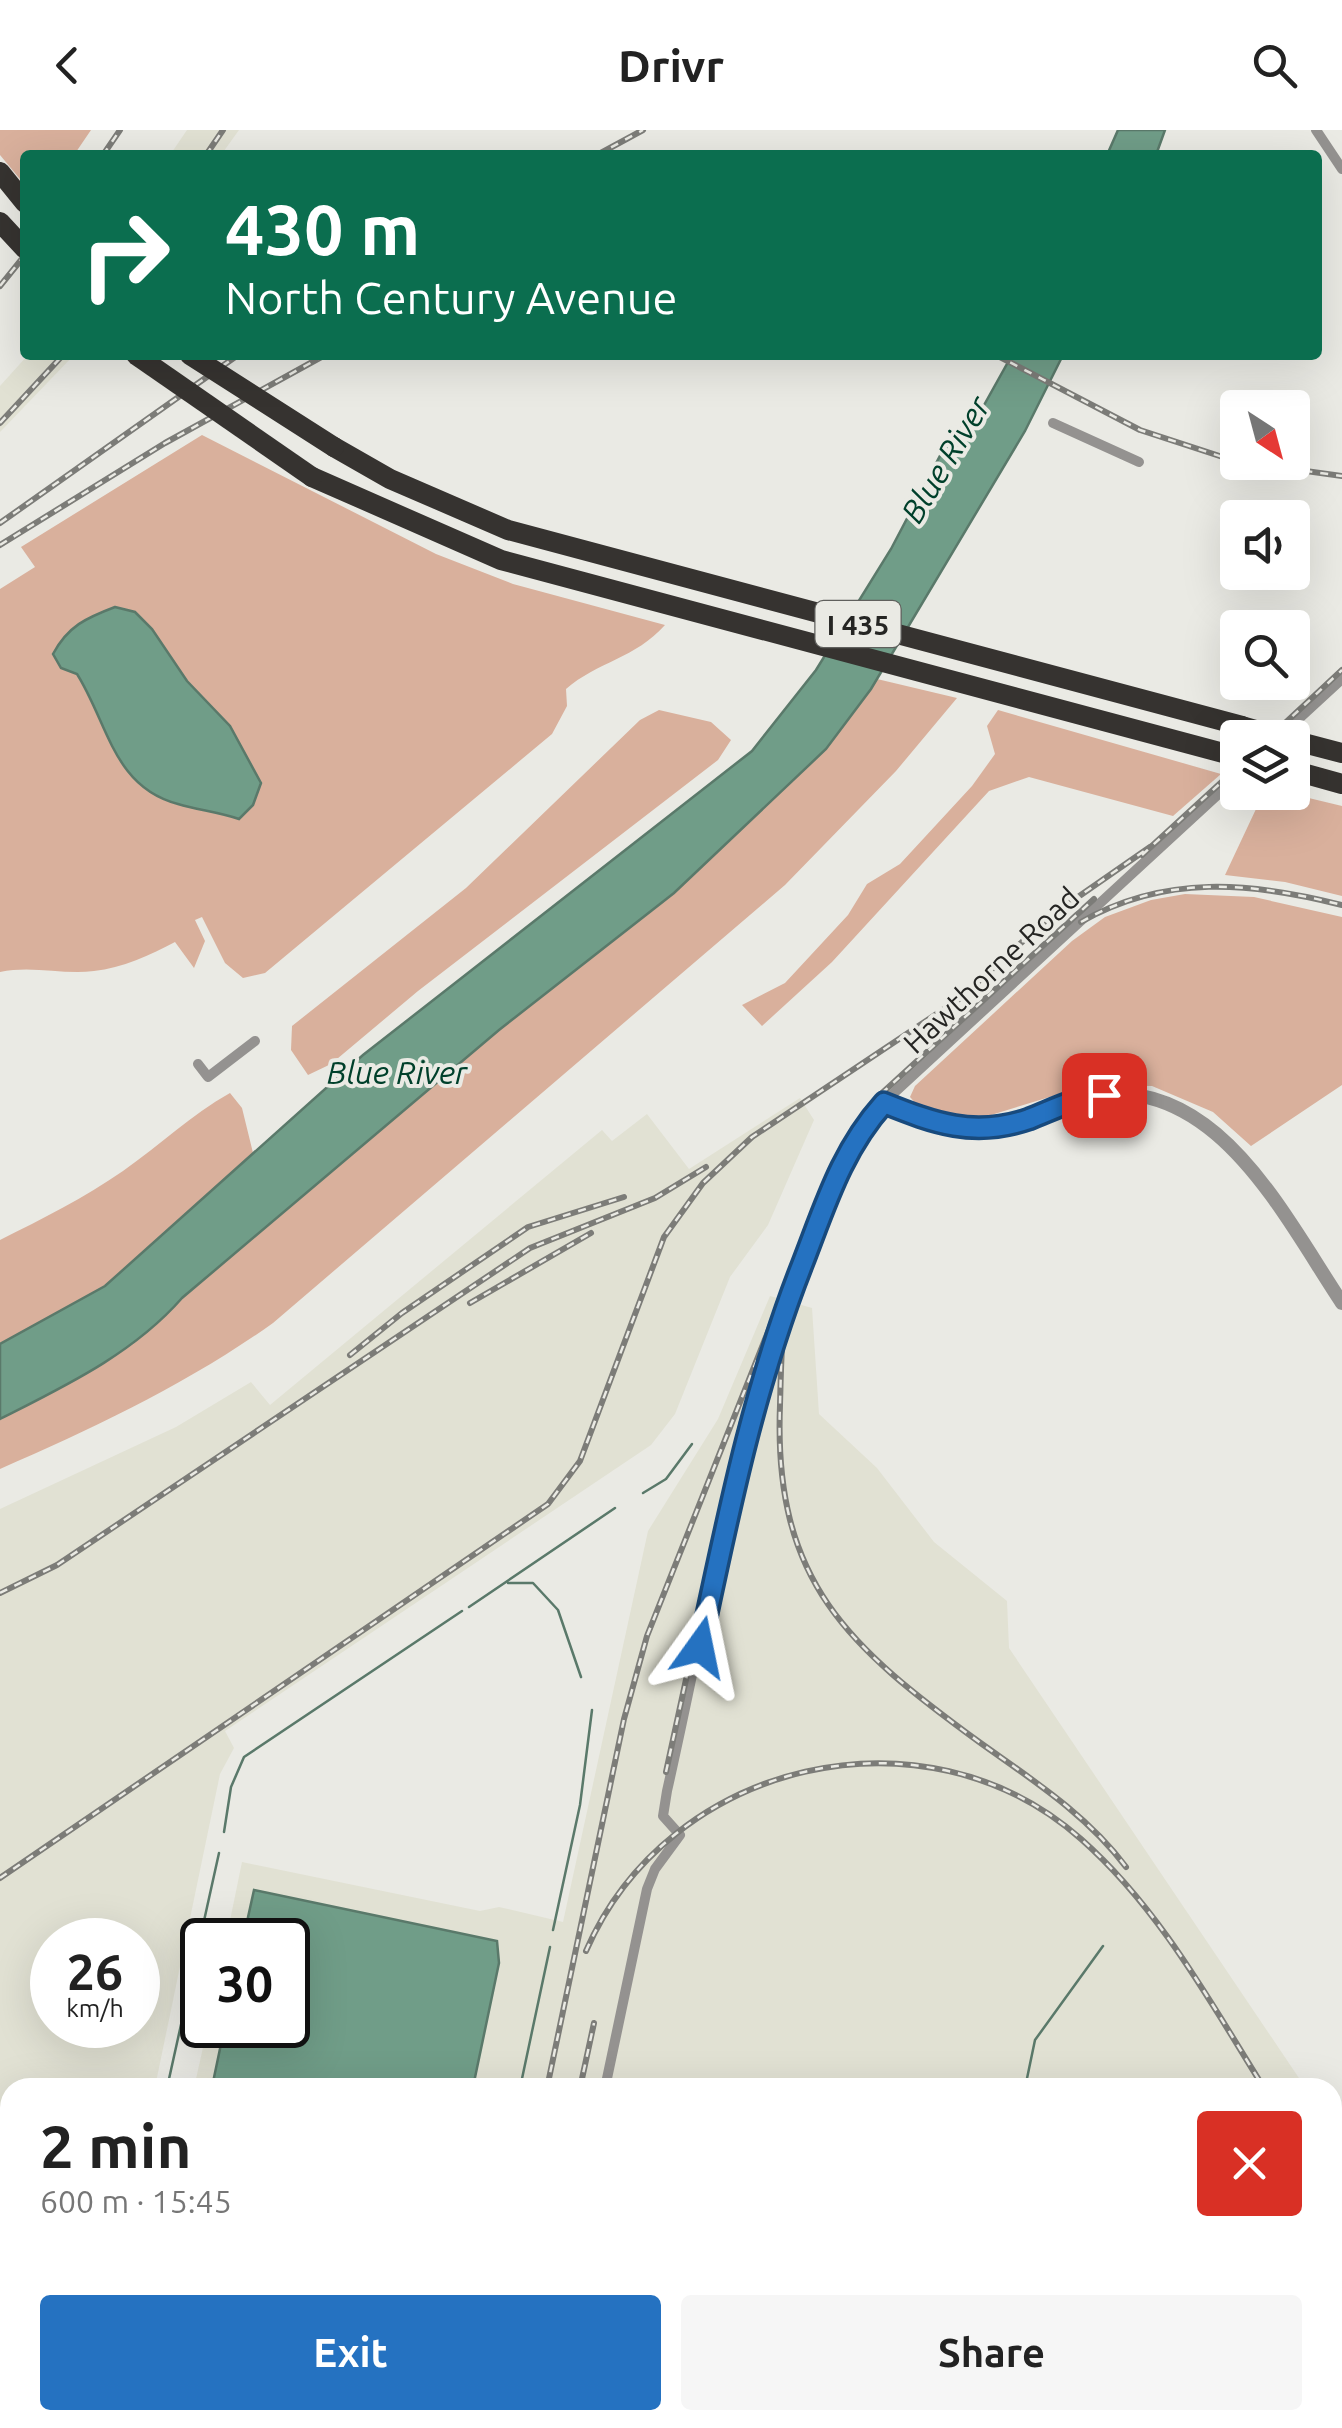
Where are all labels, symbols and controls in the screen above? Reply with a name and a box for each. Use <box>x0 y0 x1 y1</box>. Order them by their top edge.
icon: back <box>40 38 95 93</box>
icon: search <box>1247 38 1302 93</box>
text: Drivr <box>618 40 724 91</box>
icon: right <box>60 190 190 320</box>
text: 430 m <box>225 190 420 268</box>
text: North Century Avenue <box>225 272 677 323</box>
water label: Blue River <box>893 389 997 529</box>
north arrow <box>1220 390 1310 480</box>
map controls <box>1220 390 1310 810</box>
button: sound <box>1220 500 1310 590</box>
road number: I 435 <box>816 601 900 647</box>
button: search <box>1220 610 1310 700</box>
button: layers <box>1220 720 1310 810</box>
street label: Hawthorne Road <box>896 880 1086 1060</box>
pin <box>1062 1053 1147 1138</box>
water label: Blue River <box>327 1054 468 1090</box>
icon: arrive <box>1077 1068 1132 1123</box>
position arrow <box>648 1595 752 1699</box>
speed limit sign: 30 <box>180 1918 310 2048</box>
text: 26 <box>67 1943 123 1999</box>
text: km/h <box>66 1994 124 2022</box>
button: close <box>1197 2111 1302 2216</box>
text: 2 min <box>40 2112 192 2179</box>
text: 600 m · 15:45 <box>40 2183 232 2219</box>
button: Exit <box>40 2295 661 2410</box>
button: Share <box>681 2295 1302 2410</box>

